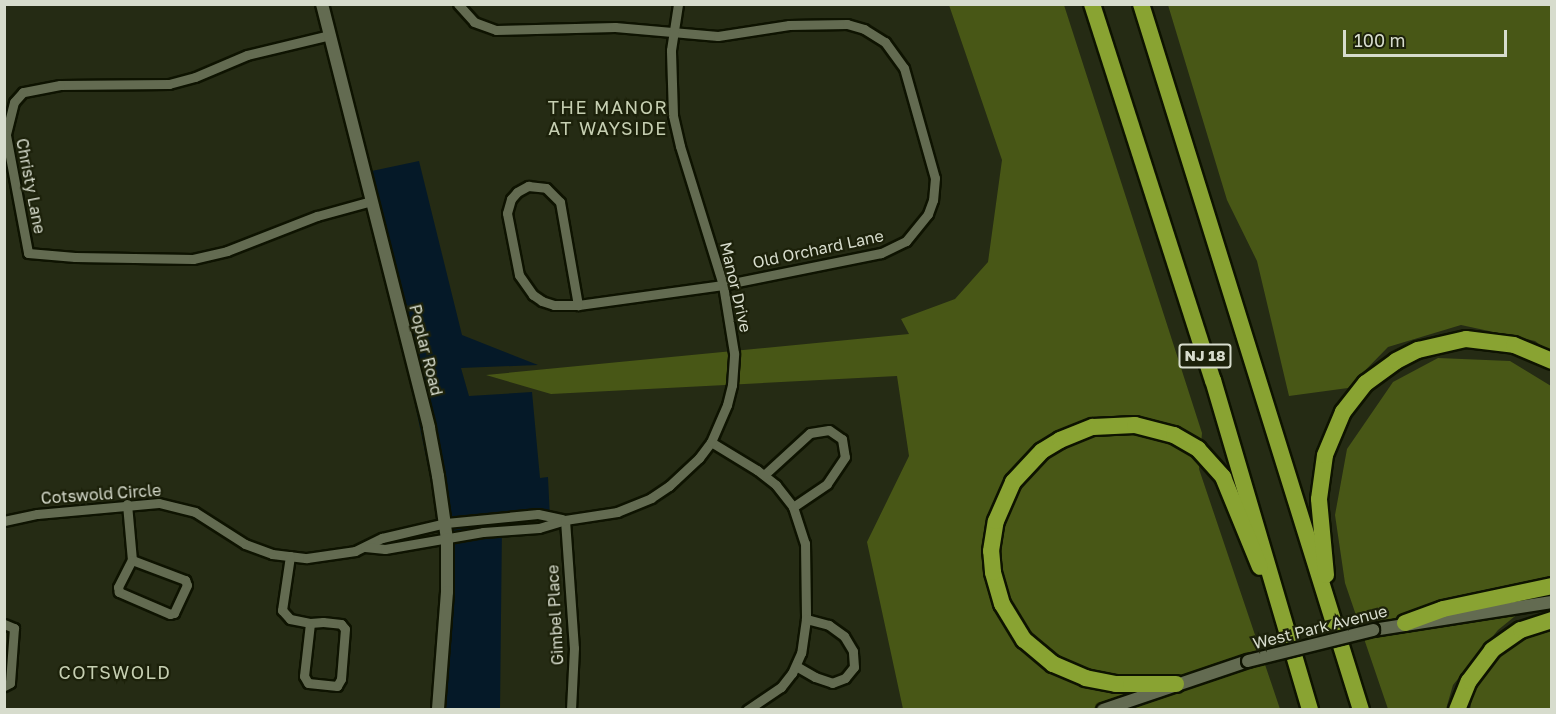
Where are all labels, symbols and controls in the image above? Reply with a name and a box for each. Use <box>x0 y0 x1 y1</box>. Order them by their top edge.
scale bar <box>1346 18 1510 56</box>
text: 100 m <box>1354 29 1405 51</box>
district label: THE MANOR AT WAYSIDE <box>548 97 668 140</box>
street label: Christy Lane <box>12 137 50 235</box>
street label: Old Orchard Lane <box>751 226 885 272</box>
street label: Manor Drive <box>716 240 756 334</box>
street label: Poplar Road <box>405 302 447 398</box>
road number: NJ 18 <box>1178 344 1232 368</box>
street label: Cotswold Circle <box>40 480 162 508</box>
street label: Gimbel Place <box>543 564 567 666</box>
street label: West Park Avenue <box>1251 601 1389 653</box>
district label: COTSWOLD <box>59 661 171 683</box>

